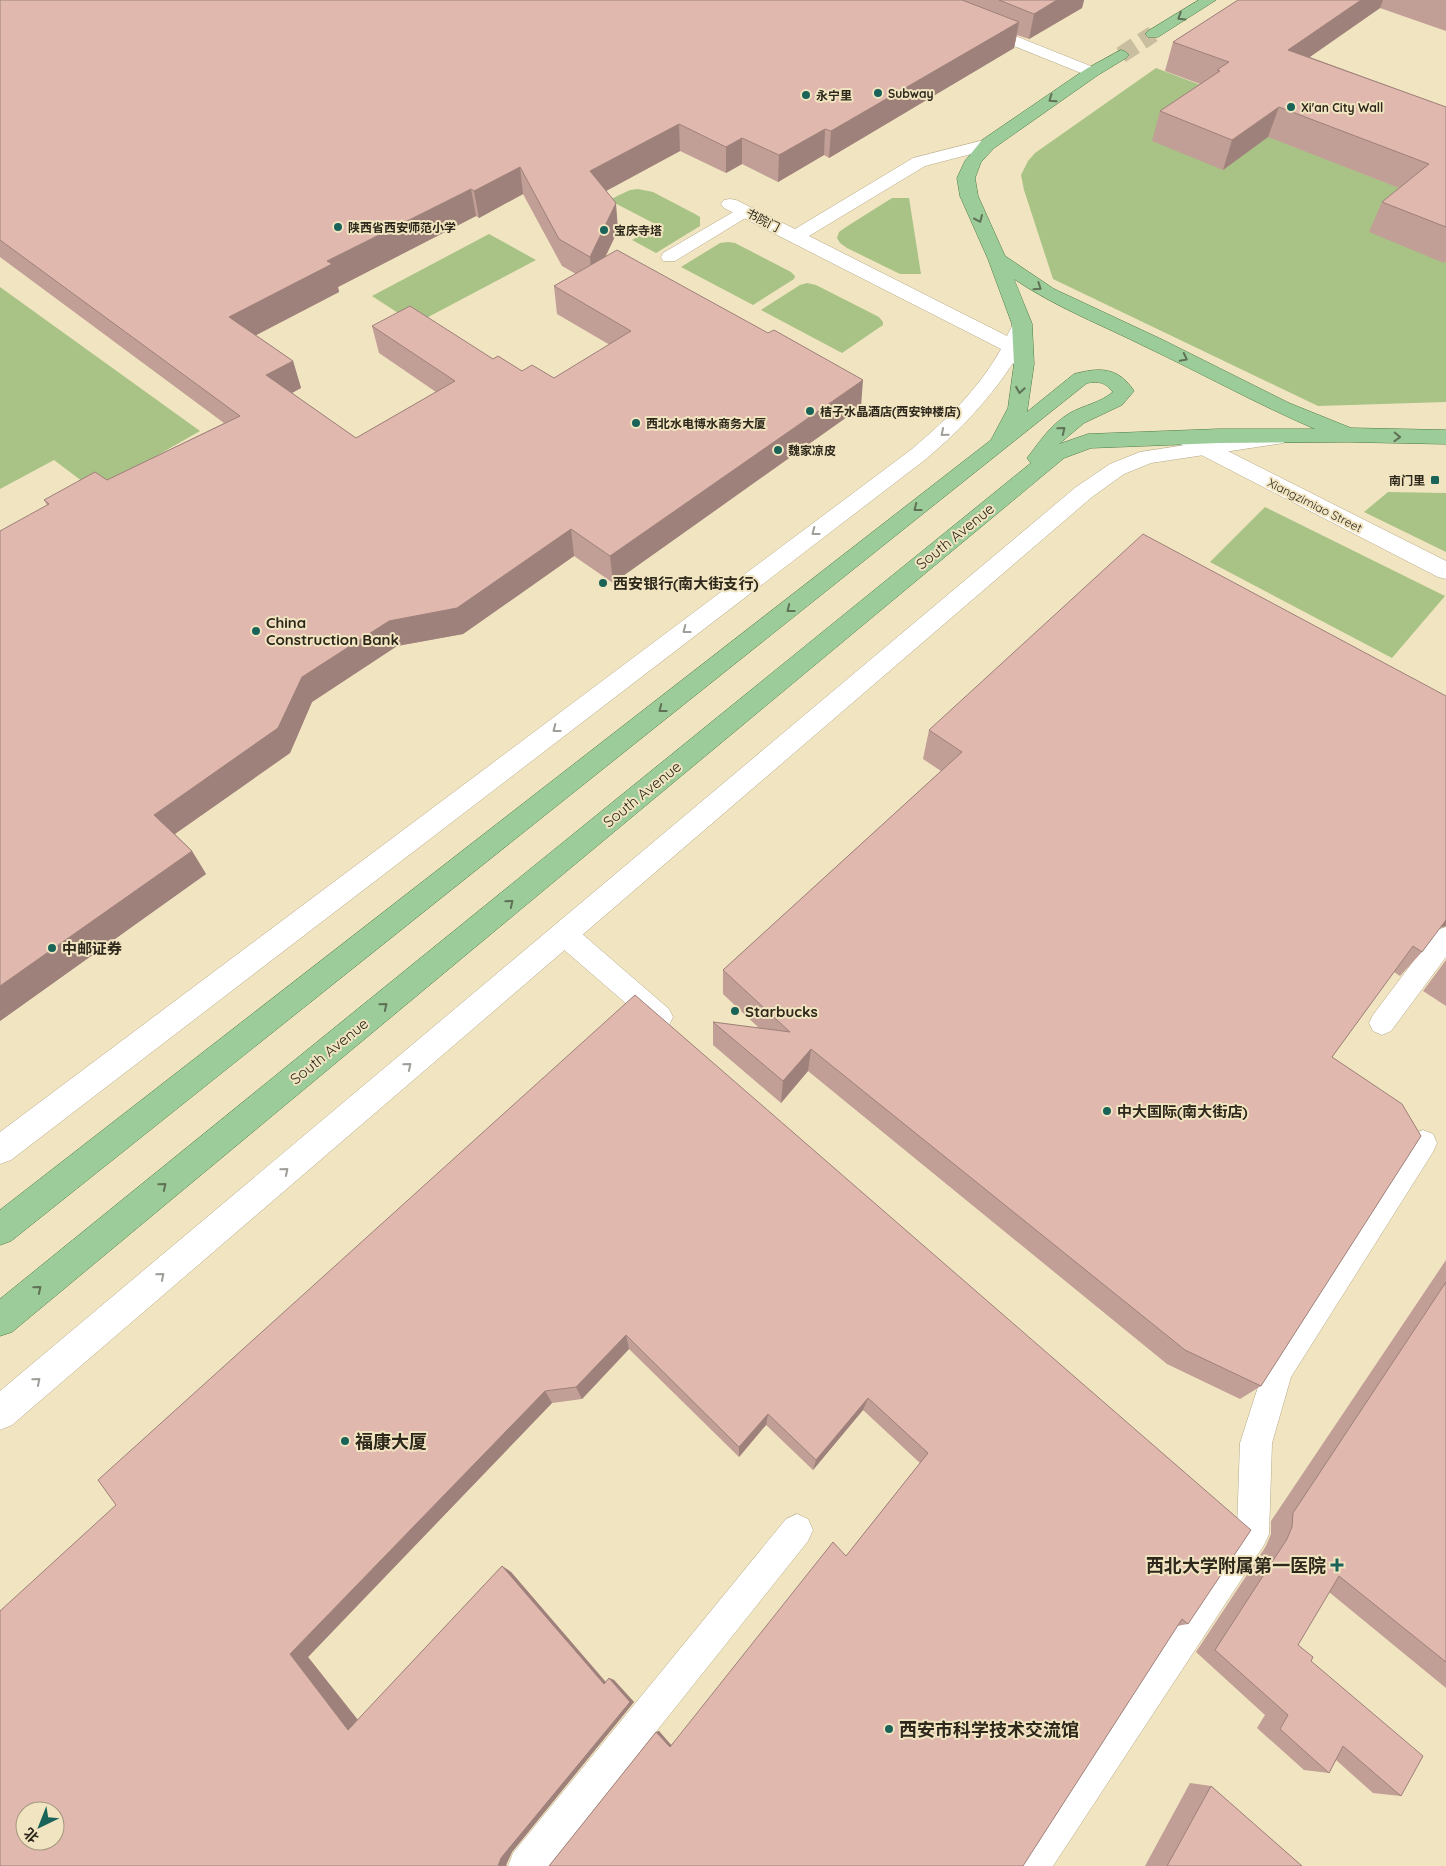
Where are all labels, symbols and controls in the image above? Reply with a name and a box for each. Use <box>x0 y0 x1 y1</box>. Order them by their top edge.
one-way arrow <box>1177 11 1186 20</box>
place label: Subway <box>888 86 934 101</box>
marker: Subway <box>872 87 884 99</box>
place label: 永宁里 <box>816 88 852 103</box>
marker: 永宁里 <box>800 89 812 101</box>
one-way arrow <box>1049 93 1058 102</box>
place label: Xi'an City Wall <box>1301 100 1383 115</box>
marker: Xi'an City Wall <box>1285 101 1297 113</box>
street label: 书院门 <box>744 205 782 235</box>
one-way arrow <box>973 214 984 223</box>
place label: 陕西省西安师范小学 <box>348 220 456 235</box>
marker: 陕西省西安师范小学 <box>332 221 344 233</box>
place label: 宝庆寺塔 <box>614 223 662 238</box>
marker: 宝庆寺塔 <box>598 224 610 236</box>
one-way arrow <box>1032 280 1041 290</box>
one-way arrow <box>1178 352 1187 362</box>
one-way arrow <box>1016 386 1026 395</box>
place label: 桔子水晶酒店(西安钟楼店) <box>820 404 961 419</box>
marker: 桔子水晶酒店(西安钟楼店) <box>804 405 816 417</box>
place label: 西北水电博水商务大厦 <box>646 416 766 431</box>
marker: 西北水电博水商务大厦 <box>630 417 642 429</box>
one-way arrow <box>1056 427 1065 435</box>
one-way arrow <box>941 428 950 436</box>
one-way arrow <box>1393 432 1401 443</box>
place label: 魏家凉皮 <box>788 443 836 458</box>
marker: 魏家凉皮 <box>772 444 784 456</box>
place label: 南门里 <box>1389 473 1425 488</box>
marker: 南门里 <box>1429 474 1441 486</box>
street label: Xiangzimiao Street <box>1265 475 1365 535</box>
street label: South Avenue <box>912 499 998 573</box>
one-way arrow <box>914 503 923 512</box>
one-way arrow <box>812 527 821 536</box>
place label: 西安银行(南大街支行) <box>613 574 759 593</box>
marker: 西安银行(南大街支行) <box>597 577 609 589</box>
one-way arrow <box>786 603 796 612</box>
place label: China Construction Bank <box>266 613 399 649</box>
marker: China Construction Bank <box>250 625 262 637</box>
one-way arrow <box>683 625 692 633</box>
one-way arrow <box>659 704 668 712</box>
one-way arrow <box>553 723 562 731</box>
street label: South Avenue <box>599 757 685 831</box>
one-way arrow <box>504 899 513 908</box>
place label: 中邮证券 <box>62 939 122 958</box>
marker: 中邮证券 <box>46 942 58 954</box>
place label: Starbucks <box>745 1002 818 1021</box>
one-way arrow <box>378 1003 387 1011</box>
marker: Starbucks <box>729 1005 741 1017</box>
street label: South Avenue <box>286 1014 372 1088</box>
one-way arrow <box>403 1062 412 1071</box>
place label: 中大国际(南大街店) <box>1117 1102 1248 1121</box>
marker: 中大国际(南大街店) <box>1101 1105 1113 1117</box>
one-way arrow <box>279 1168 288 1177</box>
one-way arrow <box>158 1183 167 1192</box>
one-way arrow <box>155 1273 164 1282</box>
one-way arrow <box>32 1286 41 1295</box>
one-way arrow <box>31 1379 40 1387</box>
place label: 福康大厦 <box>355 1430 427 1453</box>
marker: 福康大厦 <box>339 1435 351 1447</box>
place label: 西北大学附属第一医院 <box>1146 1554 1326 1577</box>
marker: 西北大学附属第一医院 <box>1330 1558 1344 1572</box>
place label: 西安市科学技术交流馆 <box>899 1718 1079 1741</box>
marker: 西安市科学技术交流馆 <box>883 1723 895 1735</box>
north arrow <box>15 1801 65 1851</box>
text: 北 <box>20 1824 42 1847</box>

